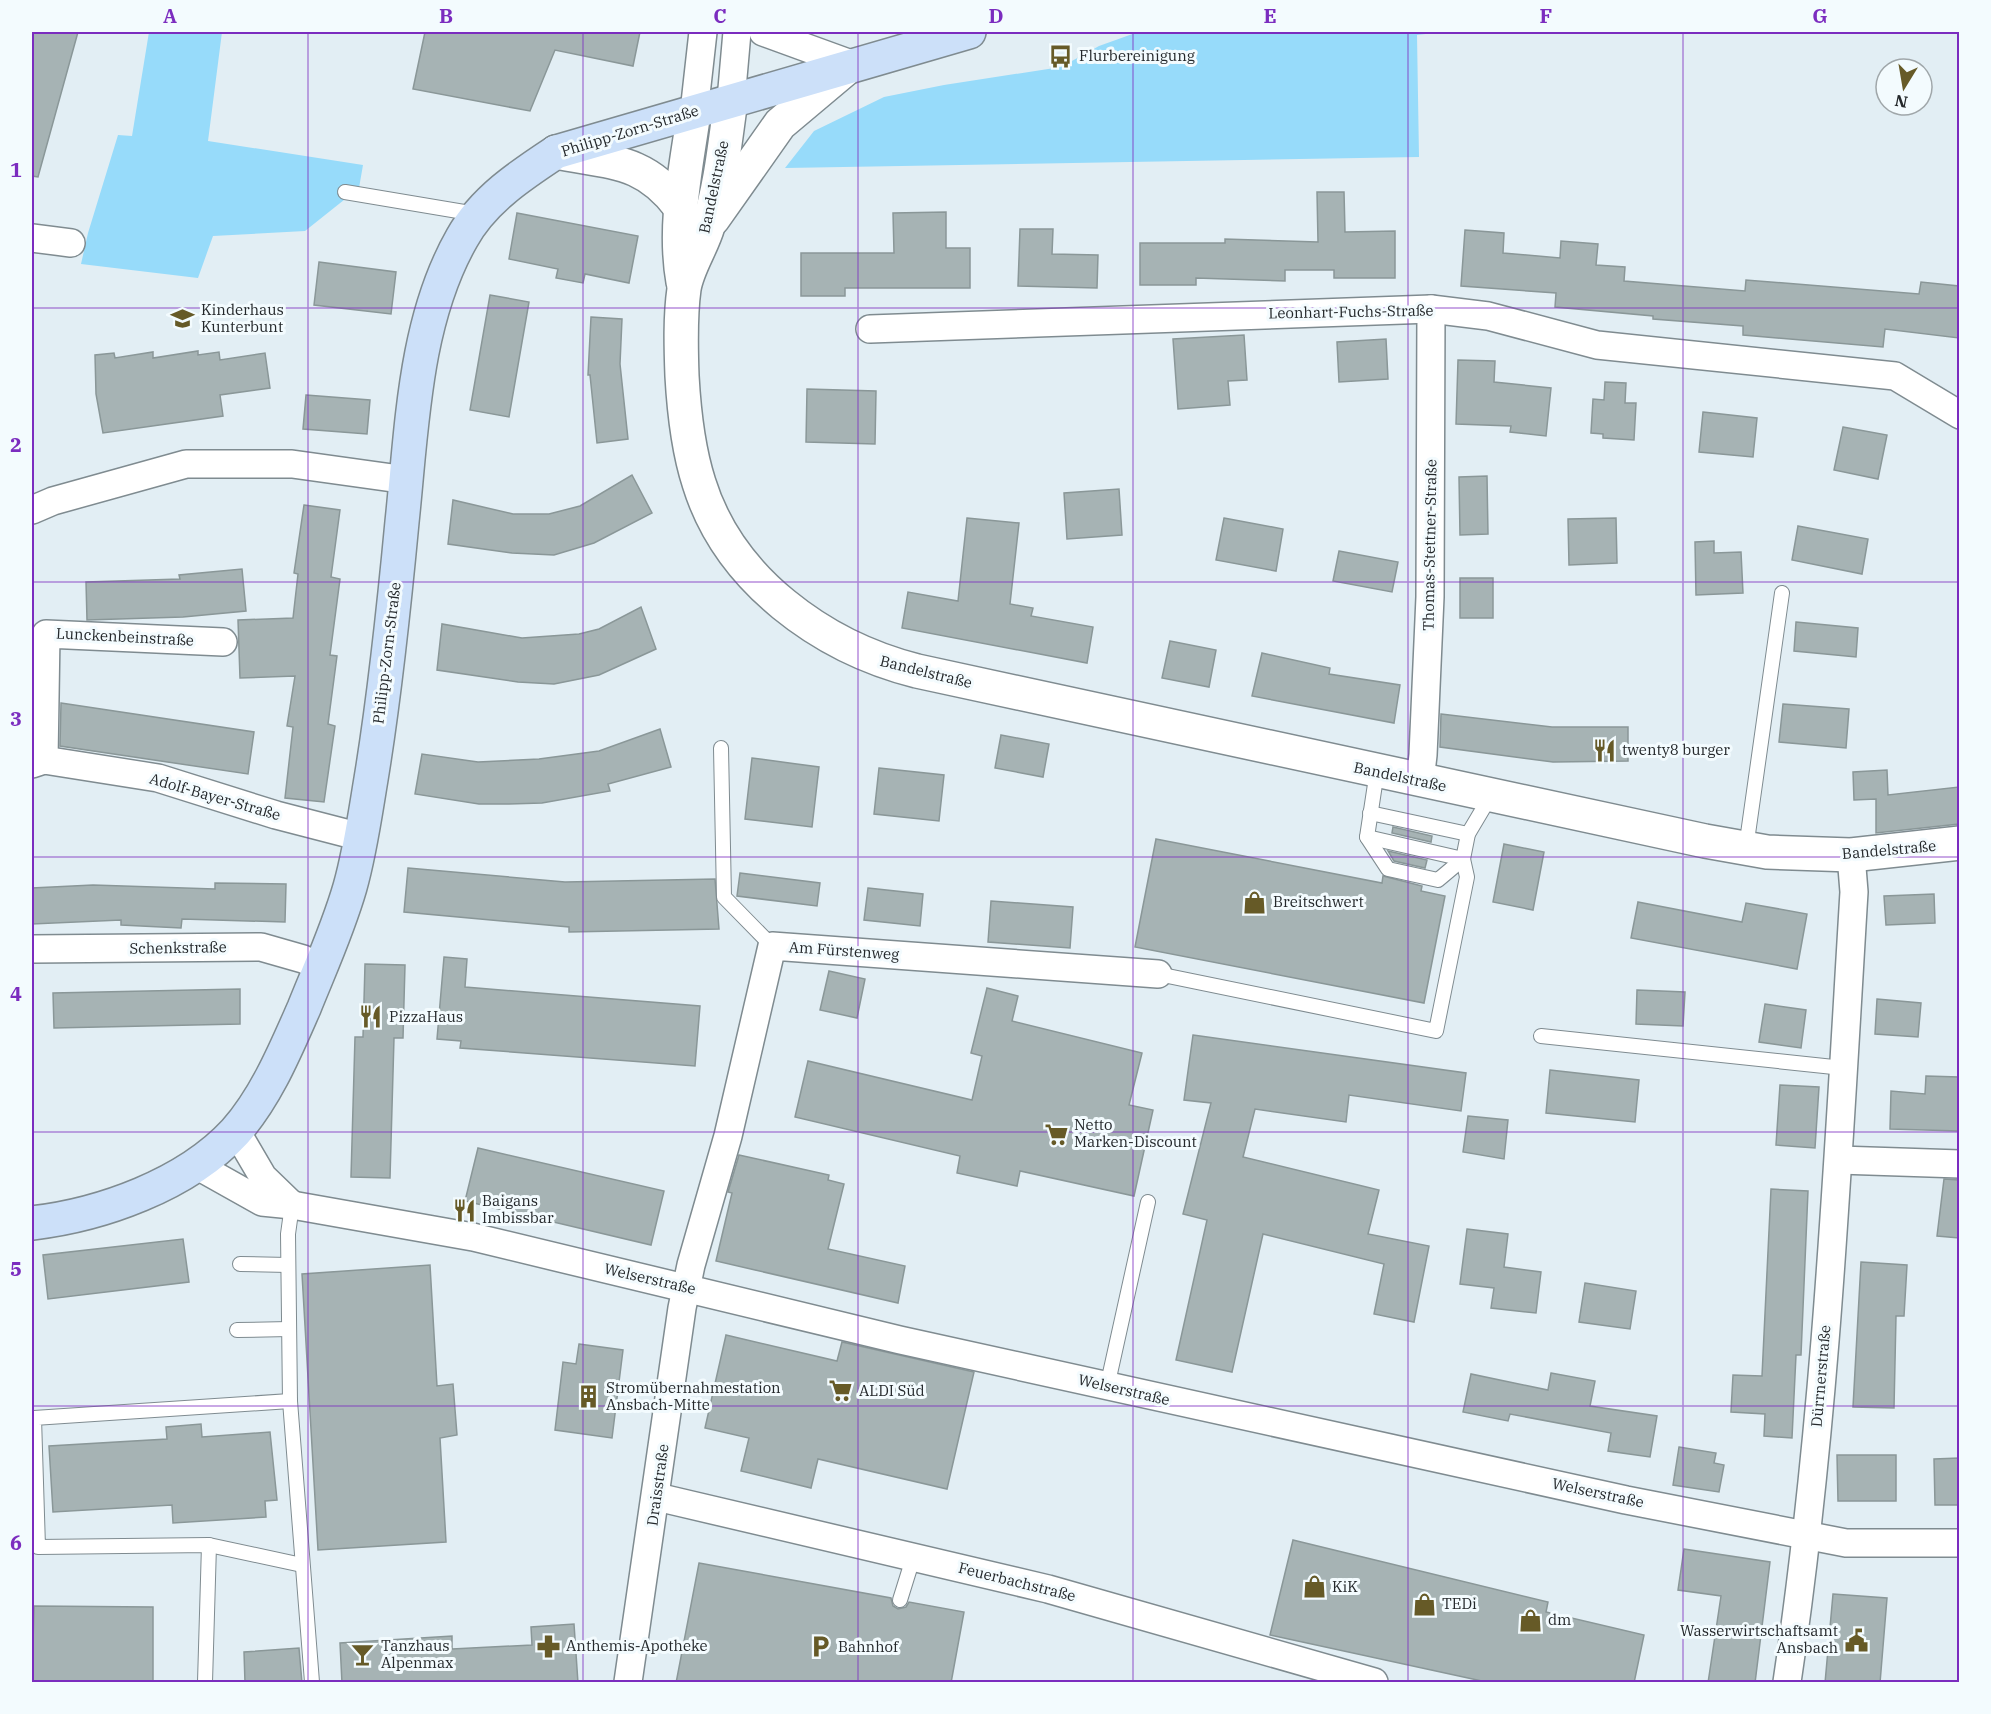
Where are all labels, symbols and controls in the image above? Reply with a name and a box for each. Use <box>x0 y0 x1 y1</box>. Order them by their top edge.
text: A <box>163 2 177 29</box>
text: B <box>439 2 453 29</box>
text: C <box>713 2 727 29</box>
text: D <box>988 2 1004 29</box>
text: E <box>1263 2 1277 29</box>
text: F <box>1540 2 1552 29</box>
text: G <box>1812 2 1828 29</box>
bus stop icon: Flurbereinigung <box>1048 43 1074 69</box>
place label: Flurbereinigung <box>1079 46 1195 65</box>
north arrow <box>1874 57 1934 117</box>
text: N <box>1893 91 1909 113</box>
street label: Philipp-Zorn-Straße <box>559 101 701 160</box>
street label: Bandelstraße <box>694 139 733 235</box>
text: 1 <box>10 156 22 183</box>
place label: Kinderhaus Kunterbunt <box>201 300 284 336</box>
street label: Leonhart-Fuchs-Straße <box>1268 301 1434 322</box>
school or university icon: Kinderhaus Kunterbunt <box>170 306 196 332</box>
text: 2 <box>10 431 22 458</box>
street label: Thomas-Stettner-Straße <box>1419 459 1440 631</box>
street label: Philipp-Zorn-Straße <box>368 581 405 725</box>
street label: Lunckenbeinstraße <box>56 623 194 650</box>
street label: Bandelstraße <box>878 651 974 692</box>
text: 3 <box>10 705 22 732</box>
restaurant icon: twenty8 burger <box>1591 737 1617 763</box>
place label: twenty8 burger <box>1622 740 1730 759</box>
street label: Bandelstraße <box>1352 757 1448 796</box>
street label: Adolf-Bayer-Straße <box>147 769 283 824</box>
street label: Bandelstraße <box>1841 836 1937 863</box>
shop icon: Breitschwert <box>1242 889 1268 915</box>
place label: Breitschwert <box>1273 892 1364 911</box>
street label: Schenkstraße <box>129 937 227 958</box>
street label: Am Fürstenweg <box>788 937 900 964</box>
text: 4 <box>10 980 22 1007</box>
restaurant icon: PizzaHaus <box>358 1004 384 1030</box>
place label: PizzaHaus <box>389 1007 463 1026</box>
place label: Netto Marken-Discount <box>1074 1115 1197 1151</box>
supermarket icon: Netto Marken-Discount <box>1043 1121 1069 1147</box>
place label: Baigans Imbissbar <box>482 1191 554 1227</box>
restaurant icon: Baigans Imbissbar <box>451 1197 477 1223</box>
text: 5 <box>10 1255 22 1282</box>
street label: Welserstraße <box>602 1259 698 1298</box>
street label: Dürrnerstraße <box>1807 1324 1834 1428</box>
street label: Welserstraße <box>1076 1370 1172 1409</box>
place label: Stromübernahmestation Ansbach-Mitte <box>606 1378 781 1414</box>
supermarket icon: ALDI Süd <box>828 1378 854 1404</box>
place label: ALDI Süd <box>859 1381 925 1400</box>
building icon: Stromübernahmestation Ansbach-Mitte <box>575 1384 601 1410</box>
street label: Draisstraße <box>642 1443 673 1527</box>
street label: Welserstraße <box>1550 1474 1646 1512</box>
text: 6 <box>10 1529 22 1556</box>
street label: Feuerbachstraße <box>956 1558 1078 1605</box>
shop icon: KiK <box>1301 1574 1327 1600</box>
place label: KiK <box>1332 1577 1358 1596</box>
shop icon: TEDi <box>1411 1591 1437 1617</box>
place label: TEDi <box>1442 1594 1477 1613</box>
shop icon: dm <box>1517 1607 1543 1633</box>
place label: dm <box>1548 1610 1571 1629</box>
place label: Wasserwirtschaftsamt Ansbach <box>1680 1621 1838 1657</box>
public building icon: Wasserwirtschaftsamt Ansbach <box>1843 1627 1869 1653</box>
pharmacy icon: Anthemis-Apotheke <box>535 1633 561 1659</box>
parking icon: Bahnhof <box>807 1634 833 1660</box>
place label: Tanzhaus Alpenmax <box>381 1636 454 1672</box>
place label: Anthemis-Apotheke <box>566 1636 708 1655</box>
place label: Bahnhof <box>838 1637 899 1656</box>
bar icon: Tanzhaus Alpenmax <box>350 1642 376 1668</box>

